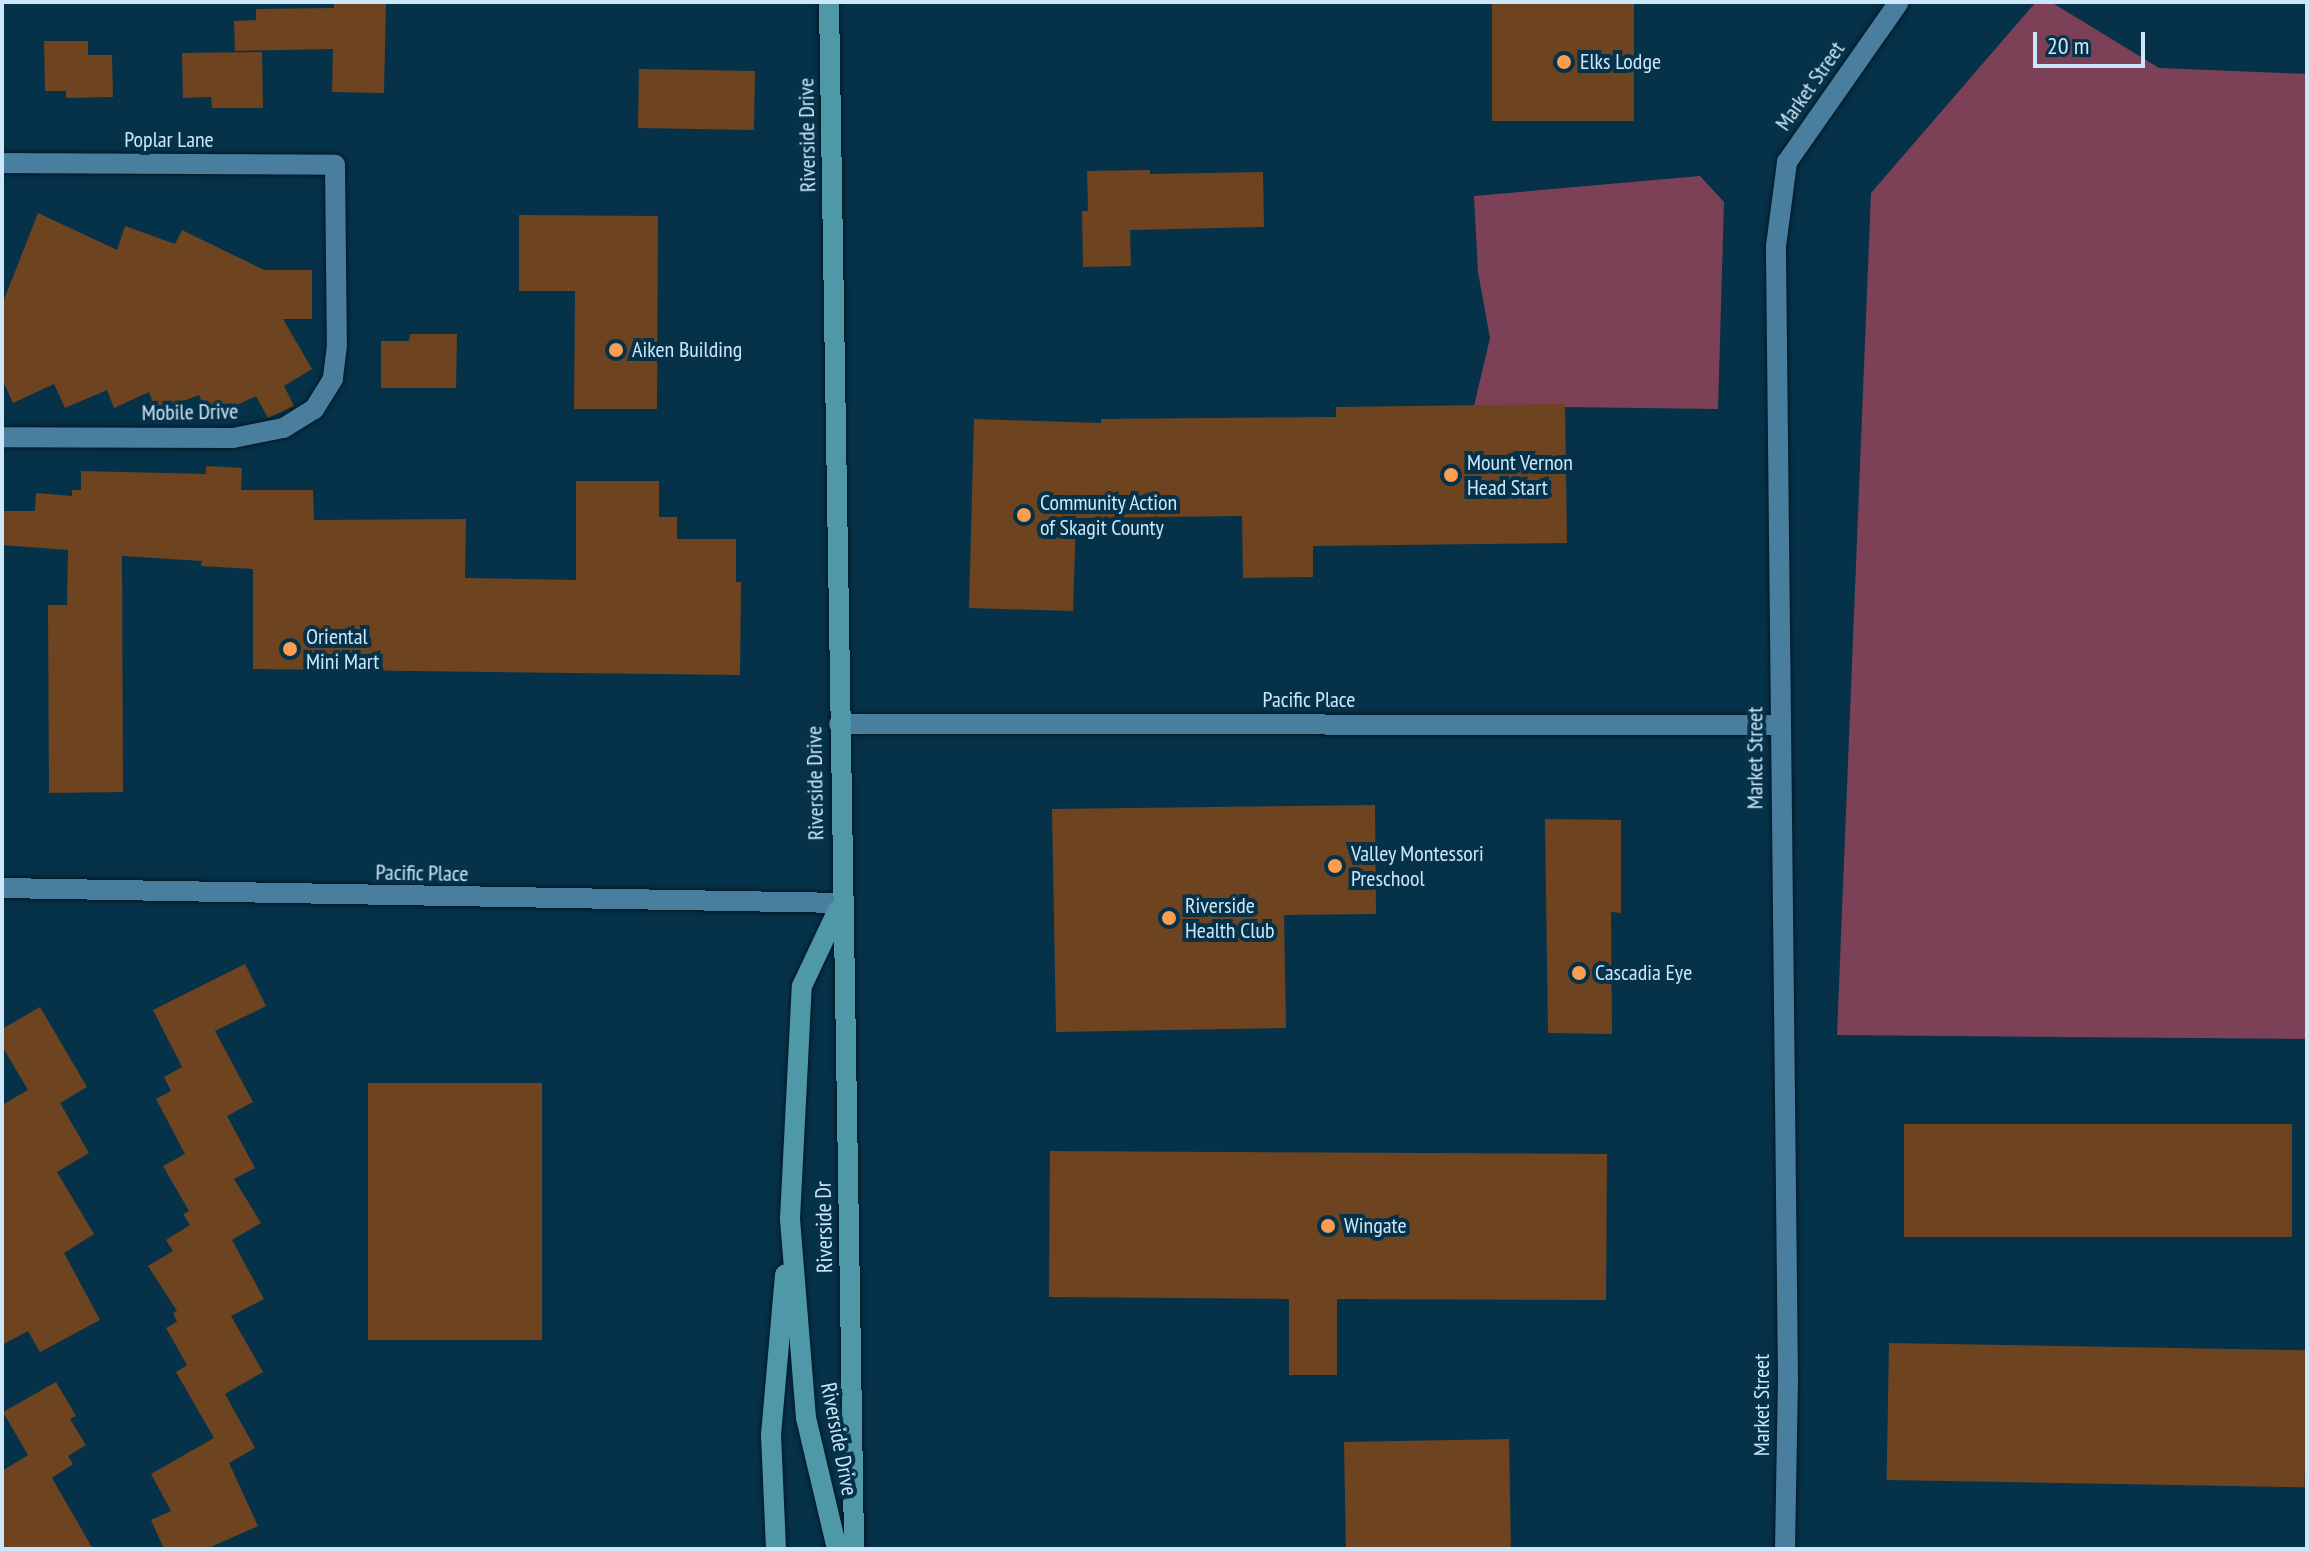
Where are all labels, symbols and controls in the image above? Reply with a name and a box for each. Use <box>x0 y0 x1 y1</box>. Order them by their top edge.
scale bar <box>2037 16 2149 66</box>
text: 20 m <box>2047 30 2089 61</box>
street label: Market Street <box>1770 36 1850 136</box>
place label: Elks Lodge <box>1580 49 1661 75</box>
marker: Elks Lodge <box>1555 53 1573 71</box>
street label: Riverside Drive <box>793 78 821 192</box>
street label: Poplar Lane <box>124 127 214 153</box>
place label: Aiken Building <box>632 337 742 363</box>
marker: Aiken Building <box>607 341 625 359</box>
street label: Mobile Drive <box>141 398 239 426</box>
place label: Mount Vernon Head Start <box>1467 449 1573 500</box>
marker: Mount Vernon Head Start <box>1442 466 1460 484</box>
place label: Community Action of Skagit County <box>1040 489 1178 540</box>
marker: Community Action of Skagit County <box>1015 506 1033 524</box>
place label: Oriental Mini Mart <box>306 623 379 674</box>
marker: Oriental Mini Mart <box>281 640 299 658</box>
street label: Pacific Place <box>1262 687 1356 713</box>
street label: Market Street <box>1742 707 1768 809</box>
street label: Riverside Drive <box>801 726 829 840</box>
place label: Valley Montessori Preschool <box>1351 840 1484 892</box>
marker: Valley Montessori Preschool <box>1326 857 1344 875</box>
street label: Pacific Place <box>375 859 469 887</box>
place label: Riverside Health Club <box>1185 892 1274 944</box>
marker: Riverside Health Club <box>1160 909 1178 927</box>
place label: Cascadia Eye <box>1595 960 1692 986</box>
marker: Cascadia Eye <box>1570 964 1588 982</box>
street label: Riverside Dr <box>810 1181 838 1273</box>
place label: Wingate <box>1344 1213 1406 1239</box>
marker: Wingate <box>1319 1217 1337 1235</box>
street label: Market Street <box>1749 1354 1775 1456</box>
street label: Riverside Drive <box>815 1380 863 1498</box>

